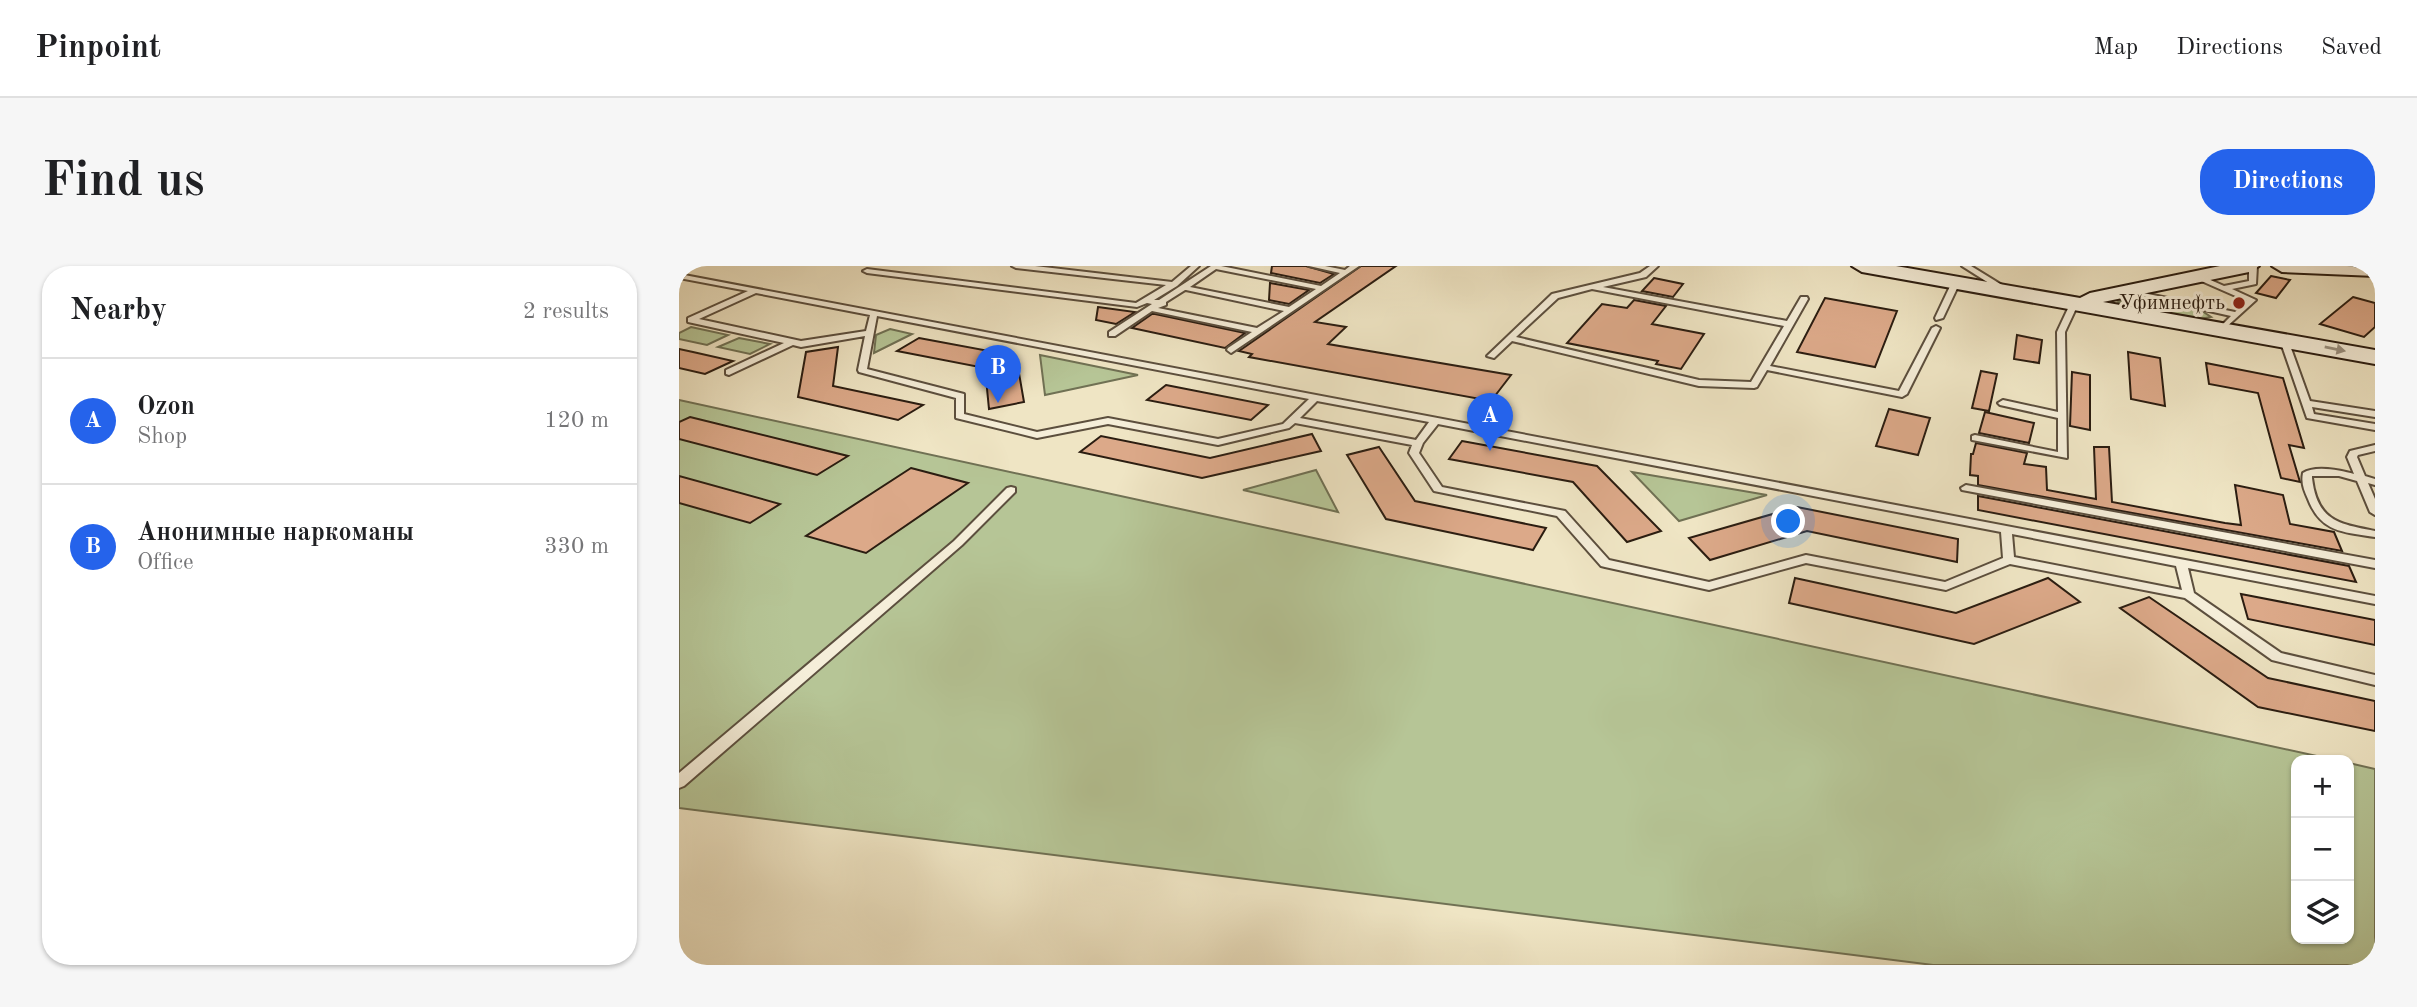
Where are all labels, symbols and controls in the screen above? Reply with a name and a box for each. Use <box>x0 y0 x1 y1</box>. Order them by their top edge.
text: Pinpoint <box>35 32 161 65</box>
text: Map <box>2094 36 2138 60</box>
text: Directions <box>2176 36 2283 60</box>
text: Saved <box>2321 36 2382 60</box>
button: Directions <box>2200 149 2375 215</box>
text: Find us <box>42 158 205 207</box>
place label: Уфимнефть <box>2119 293 2225 314</box>
marker: Уфимнефть <box>2231 295 2247 311</box>
text: Nearby <box>70 296 167 326</box>
text: 2 results <box>523 300 609 323</box>
one-way arrow <box>2324 344 2346 355</box>
pin: B <box>975 345 1021 403</box>
pin: A <box>1467 393 1513 451</box>
text: Ozon <box>137 394 195 420</box>
text: A <box>84 409 102 432</box>
text: 120 m <box>544 409 609 432</box>
text: Shop <box>137 425 187 448</box>
your location <box>1771 504 1805 538</box>
text: Анонимные наркоманы <box>137 520 414 546</box>
text: B <box>85 535 101 558</box>
text: 330 m <box>544 535 609 558</box>
text: Office <box>137 551 194 574</box>
map controls <box>2291 755 2354 944</box>
button: + <box>2291 755 2354 818</box>
button: − <box>2291 818 2354 881</box>
button: layers <box>2291 881 2354 944</box>

